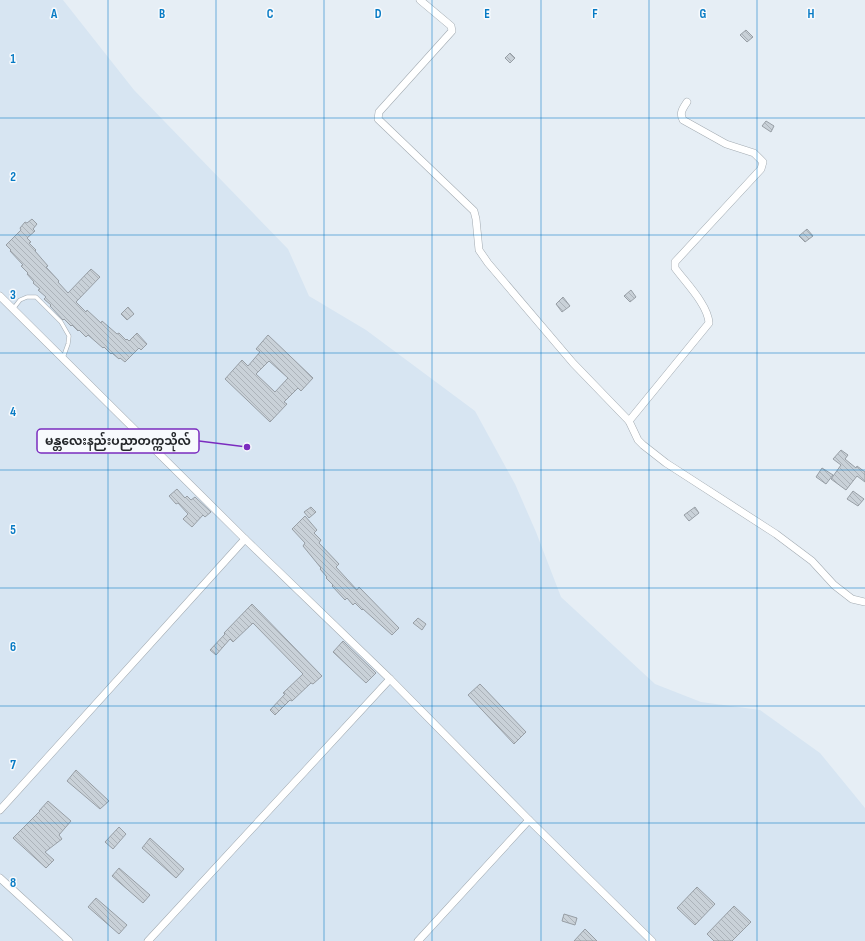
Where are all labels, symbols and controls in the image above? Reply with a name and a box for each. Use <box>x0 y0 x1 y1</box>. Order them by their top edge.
text: A <box>50 6 58 22</box>
text: B <box>159 6 165 22</box>
text: C <box>267 6 274 22</box>
text: D <box>375 6 382 22</box>
text: E <box>484 6 490 22</box>
text: F <box>592 6 598 22</box>
text: G <box>700 6 707 22</box>
text: H <box>808 6 815 22</box>
text: 1 <box>10 51 16 67</box>
text: 2 <box>10 169 16 185</box>
text: 3 <box>10 287 16 303</box>
text: 4 <box>10 404 16 420</box>
callout: မန္တလေးနည်းပညာတက္ကသိုလ် <box>37 429 199 453</box>
text: မန္တလေးနည်းပညာတက္ကသိုလ် <box>45 431 191 452</box>
text: 5 <box>10 522 16 538</box>
text: 6 <box>10 639 16 655</box>
text: 7 <box>10 757 16 773</box>
text: 8 <box>10 875 16 891</box>

